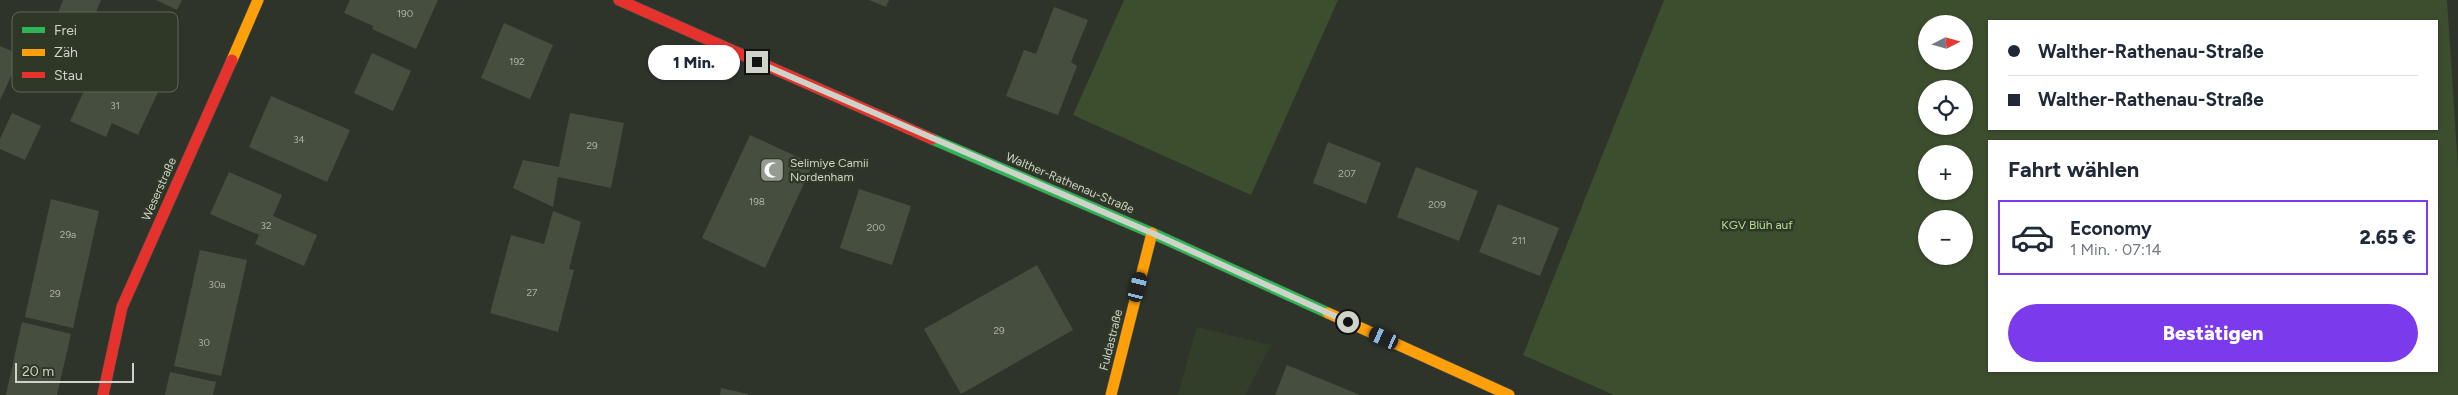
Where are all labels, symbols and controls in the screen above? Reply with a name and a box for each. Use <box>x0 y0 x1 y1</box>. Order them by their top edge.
house number: 190 <box>397 7 413 20</box>
legend <box>12 12 178 92</box>
north arrow <box>1918 15 1972 70</box>
map controls <box>1918 15 1973 265</box>
text: Frei <box>54 22 77 39</box>
text: Walther-Rathenau-Straße <box>2038 40 2264 63</box>
text: Zäh <box>54 44 78 61</box>
callout: 1 Min. <box>647 44 740 80</box>
route end <box>746 51 768 73</box>
text: 1 Min. <box>673 53 715 72</box>
house number: 192 <box>509 55 525 68</box>
text: Stau <box>54 67 83 84</box>
button: locate <box>1918 80 1973 135</box>
text: Walther-Rathenau-Straße <box>2038 88 2264 111</box>
house number: 31 <box>110 99 120 112</box>
house number: 34 <box>293 133 305 146</box>
house number: 29 <box>586 139 598 152</box>
button: + <box>1918 145 1973 200</box>
street label: Walther-Rathenau-Straße <box>1004 150 1137 217</box>
street label: Weserstraße <box>139 155 179 223</box>
place label: Selimiye Camii Nordenham <box>790 156 869 184</box>
text: Fahrt wählen <box>2008 156 2139 183</box>
mosque icon: Selimiye Camii Nordenham <box>759 157 785 183</box>
house number: 207 <box>1338 167 1356 180</box>
house number: 198 <box>749 195 765 208</box>
house number: 209 <box>1428 198 1446 211</box>
button: − <box>1918 210 1973 265</box>
icon: car <box>2010 215 2055 260</box>
text: Economy <box>2070 217 2152 240</box>
park label: KGV Blüh auf <box>1721 218 1793 232</box>
house number: 32 <box>260 219 272 232</box>
house number: 200 <box>867 221 885 234</box>
text: 2.65 € <box>2360 226 2416 249</box>
house number: 29a <box>60 228 76 241</box>
house number: 211 <box>1512 234 1526 247</box>
text: 1 Min. · 07:14 <box>2070 240 2161 259</box>
car <box>1127 271 1148 303</box>
house number: 30a <box>209 278 225 291</box>
house number: 27 <box>527 286 538 299</box>
house number: 29 <box>49 287 61 300</box>
button: Bestätigen <box>2008 304 2418 362</box>
street label: Fuldastraße <box>1097 308 1125 372</box>
route start <box>1337 311 1359 333</box>
house number: 29 <box>993 324 1005 337</box>
car <box>1367 325 1400 351</box>
house number: 30 <box>198 336 210 349</box>
scale bar <box>15 360 134 383</box>
text: 20 m <box>22 363 54 380</box>

